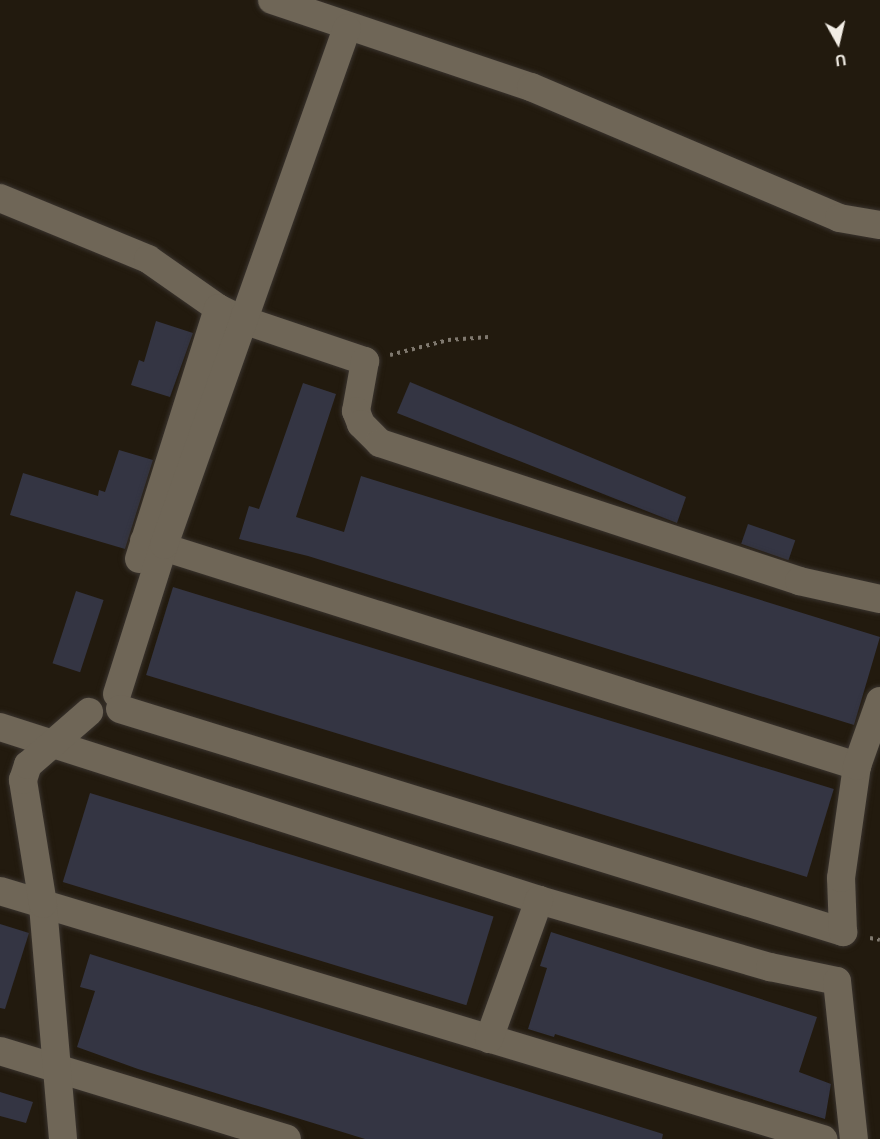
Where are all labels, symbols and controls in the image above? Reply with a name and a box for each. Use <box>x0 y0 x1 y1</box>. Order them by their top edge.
north arrow <box>808 12 868 72</box>
text: U <box>834 49 847 71</box>

